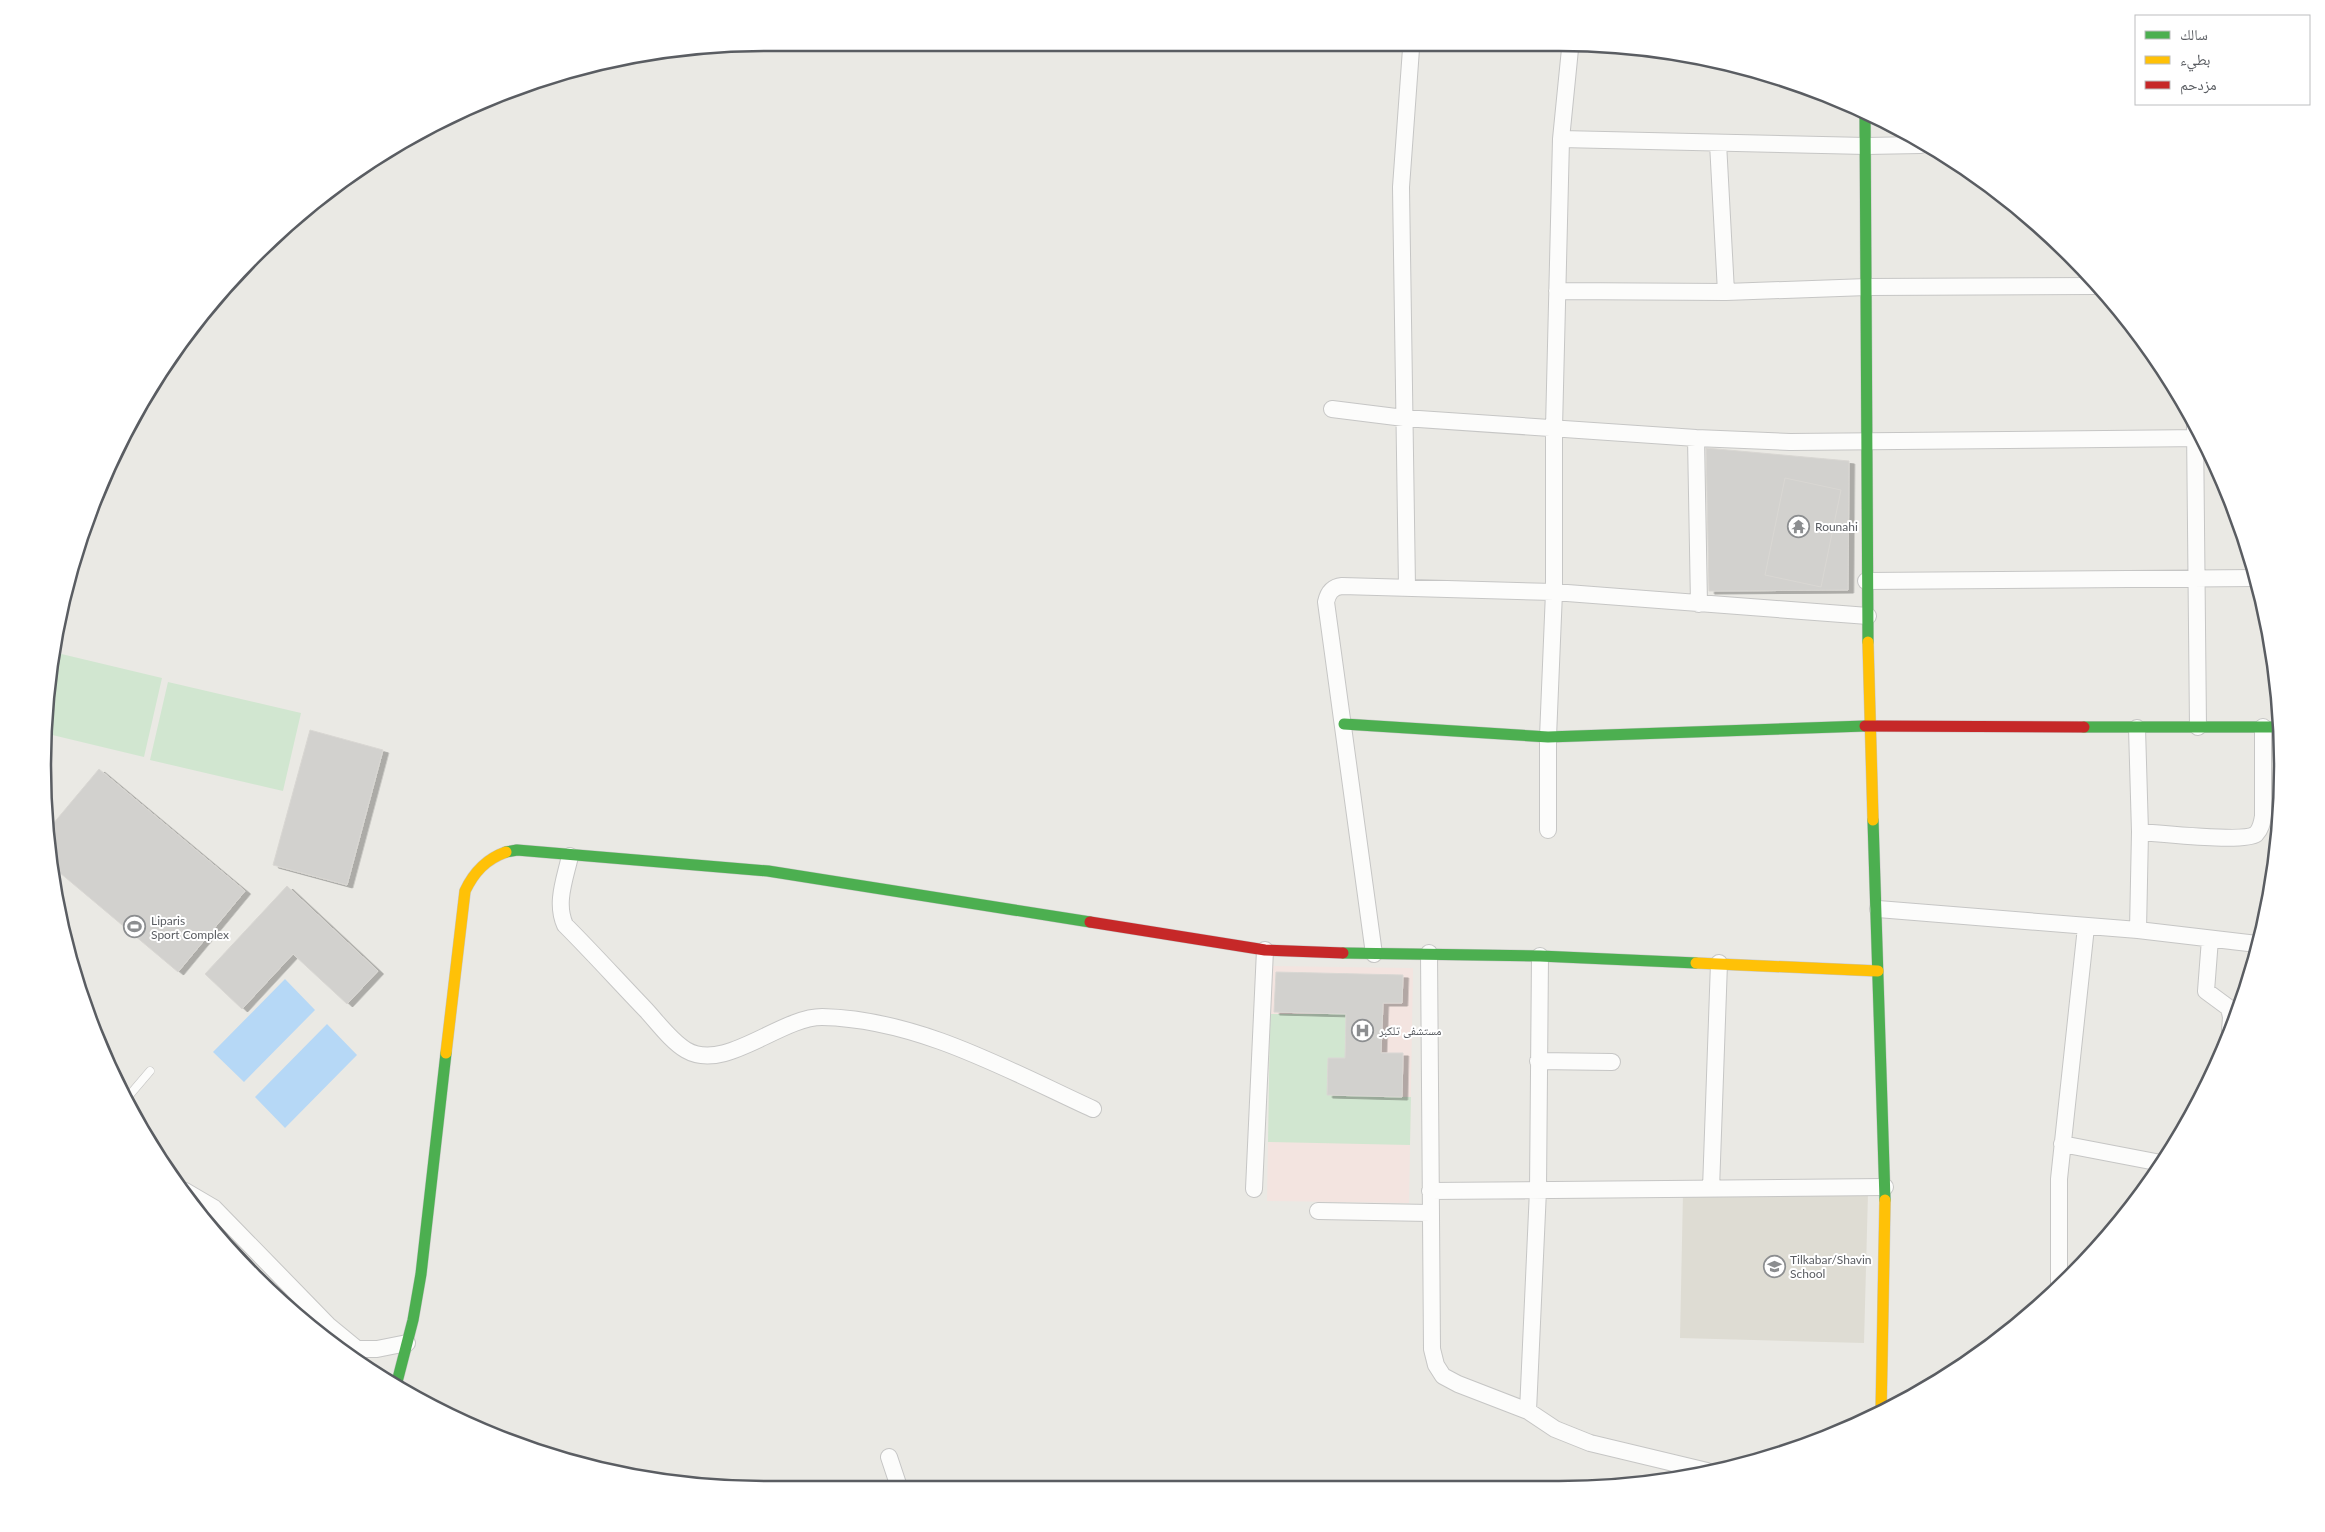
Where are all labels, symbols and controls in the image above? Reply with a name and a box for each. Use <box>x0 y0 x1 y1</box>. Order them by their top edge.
legend <box>2135 15 2310 105</box>
text: سالك <box>2180 25 2208 43</box>
text: بطيء <box>2180 50 2210 72</box>
text: مزدحم <box>2180 75 2217 95</box>
temple icon: Rounahi <box>1787 514 1811 538</box>
place label: Rounahi <box>1815 519 1858 534</box>
place label: Liparis Sport Complex <box>151 913 229 942</box>
sports icon: Liparis Sport Complex <box>123 915 147 939</box>
hospital icon: مستشفى تلكبر <box>1351 1018 1375 1042</box>
place label: مستشفى تلكبر <box>1378 1023 1442 1038</box>
place label: Tilkabar/Shavin School <box>1790 1252 1872 1281</box>
school or university icon: Tilkabar/Shavin School <box>1762 1254 1786 1278</box>

